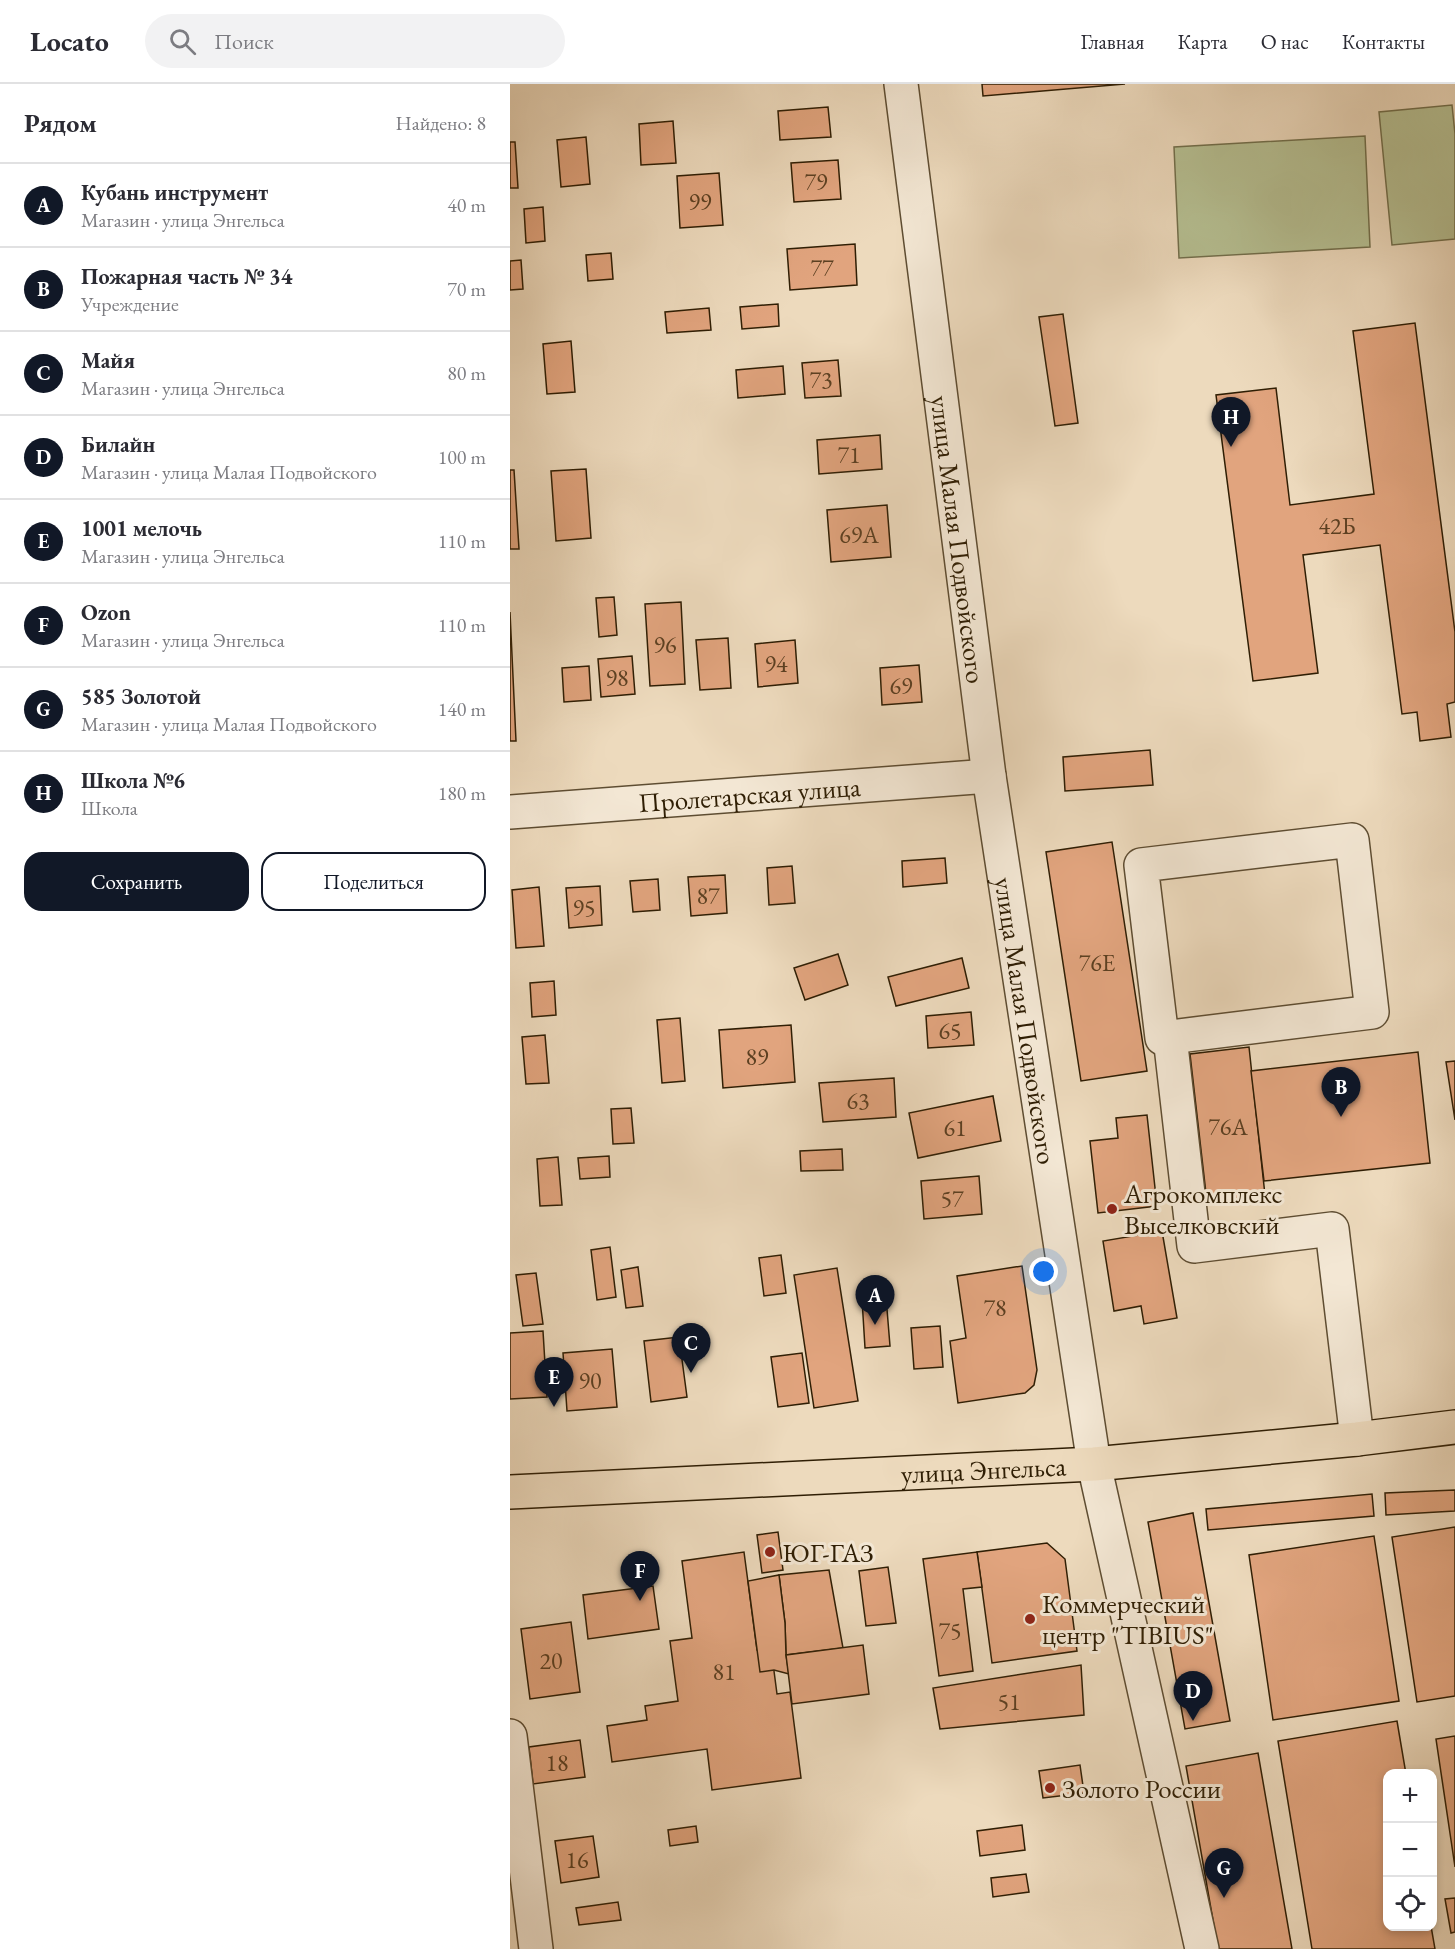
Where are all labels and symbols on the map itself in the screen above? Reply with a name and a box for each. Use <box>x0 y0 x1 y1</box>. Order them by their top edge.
house number: 79 <box>804 166 828 197</box>
house number: 99 <box>688 186 712 217</box>
house number: 77 <box>810 252 834 283</box>
house number: 73 <box>809 364 833 395</box>
street label: улица Малая Подвойского <box>923 393 995 685</box>
pin: H <box>1212 398 1250 447</box>
house number: 71 <box>837 439 861 470</box>
house number: 42Б <box>1318 510 1356 541</box>
house number: 69А <box>839 519 879 550</box>
house number: 96 <box>653 629 677 660</box>
house number: 94 <box>764 648 788 679</box>
house number: 98 <box>605 662 629 693</box>
house number: 69 <box>889 670 913 701</box>
street label: Пролетарская улица <box>637 768 862 820</box>
street label: улица Малая Подвойского <box>987 875 1066 1167</box>
house number: 87 <box>696 880 720 911</box>
house number: 95 <box>572 892 596 923</box>
house number: 76Е <box>1079 947 1115 978</box>
house number: 65 <box>938 1015 962 1046</box>
house number: 89 <box>745 1041 769 1072</box>
pin: B <box>1322 1068 1360 1117</box>
house number: 63 <box>846 1085 870 1116</box>
house number: 76А <box>1208 1111 1248 1142</box>
house number: 61 <box>943 1112 967 1143</box>
place label: Агрокомплекс Выселковский <box>1123 1176 1282 1242</box>
house number: 57 <box>940 1183 964 1214</box>
marker: Агрокомплекс Выселковский <box>1105 1202 1119 1216</box>
your location <box>1029 1257 1058 1286</box>
pin: A <box>856 1276 895 1325</box>
house number: 78 <box>983 1292 1007 1323</box>
pin: C <box>672 1324 711 1373</box>
pin: E <box>534 1358 573 1407</box>
house number: 90 <box>578 1365 602 1396</box>
street label: улица Энгельса <box>900 1448 1067 1491</box>
place label: ЮГ-ГАЗ <box>782 1535 874 1570</box>
marker: ЮГ-ГАЗ <box>763 1545 777 1559</box>
pin: F <box>620 1552 660 1601</box>
place label: Коммерческий центр "TIBIUS" <box>1042 1586 1214 1652</box>
marker: Коммерческий центр "TIBIUS" <box>1023 1612 1037 1626</box>
house number: 75 <box>938 1615 962 1646</box>
house number: 20 <box>539 1645 563 1676</box>
house number: 81 <box>712 1656 736 1687</box>
pin: D <box>1174 1672 1212 1721</box>
house number: 51 <box>997 1686 1021 1717</box>
house number: 18 <box>545 1747 569 1778</box>
place label: Золото России <box>1062 1771 1221 1806</box>
marker: Золото России <box>1043 1781 1057 1795</box>
house number: 16 <box>565 1844 589 1875</box>
pin: G <box>1204 1848 1244 1898</box>

